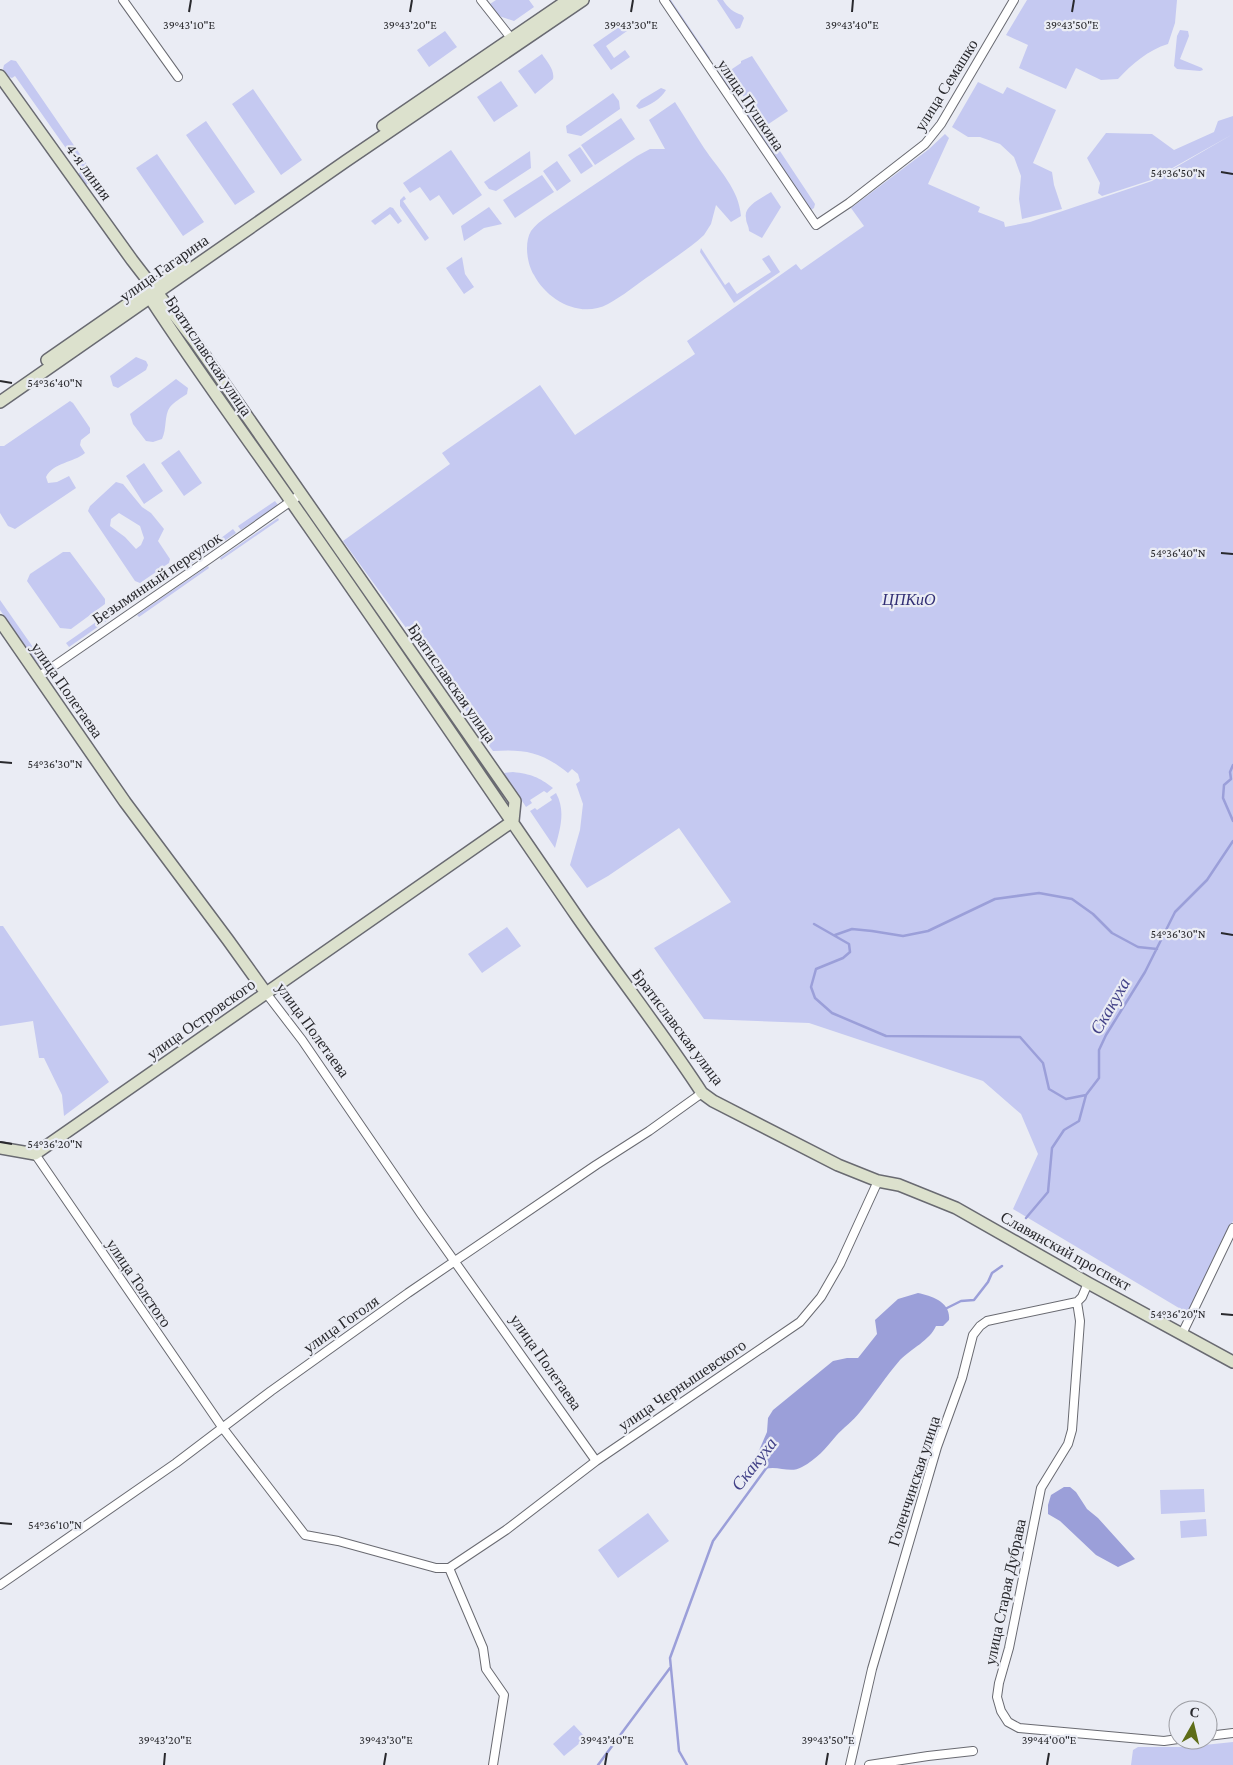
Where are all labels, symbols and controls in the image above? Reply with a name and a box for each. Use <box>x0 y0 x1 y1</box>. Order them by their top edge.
text: 39°43'10"E <box>163 18 215 32</box>
text: 39°43'20"E <box>383 18 437 32</box>
text: 39°43'30"E <box>604 18 658 32</box>
text: 39°43'40"E <box>825 18 879 32</box>
text: 39°43'50"E <box>1045 18 1099 32</box>
street label: улица Семашко <box>911 36 982 135</box>
street label: улица Пушкина <box>713 56 788 154</box>
street label: 4-я линия <box>63 141 115 204</box>
text: 54°36'50"N <box>1150 166 1206 180</box>
street label: улица Гагарина <box>116 231 212 306</box>
street label: Братиславская улица <box>162 293 255 420</box>
text: 54°36'40"N <box>27 376 83 390</box>
street label: Безымянный переулок <box>89 528 225 628</box>
text: 54°36'40"N <box>1150 546 1206 560</box>
park label: ЦПКиО <box>881 591 936 609</box>
street label: Братиславская улица <box>404 621 499 746</box>
street label: улица Полетаева <box>27 639 106 742</box>
text: 54°36'30"N <box>27 757 83 771</box>
text: 54°36'30"N <box>1150 927 1206 941</box>
street label: Братиславская улица <box>628 966 727 1089</box>
water label: Скакуха <box>1086 974 1134 1038</box>
street label: улица Островского <box>144 975 259 1064</box>
street label: улица Полетаева <box>272 979 353 1081</box>
text: 54°36'20"N <box>27 1137 83 1151</box>
street label: Славянский проспект <box>997 1208 1134 1295</box>
street label: улица Толстого <box>102 1236 175 1331</box>
street label: улица Гоголя <box>300 1292 383 1357</box>
text: 54°36'20"N <box>1150 1307 1206 1321</box>
street label: улица Полетаева <box>506 1311 585 1414</box>
street label: улица Чернышевского <box>615 1336 750 1435</box>
street label: Голенчинская улица <box>885 1414 944 1549</box>
water label: Скакуха <box>727 1433 781 1495</box>
street label: улица Старая Дубрава <box>981 1517 1030 1667</box>
text: 54°36'10"N <box>28 1518 82 1532</box>
north arrow <box>1168 1700 1218 1750</box>
text: С <box>1189 1703 1201 1721</box>
text: 39°43'20"E <box>138 1733 192 1747</box>
text: 39°43'30"E <box>359 1733 413 1747</box>
text: 39°43'40"E <box>580 1733 634 1747</box>
text: 39°43'50"E <box>801 1733 855 1747</box>
text: 39°44'00"E <box>1022 1733 1077 1747</box>

